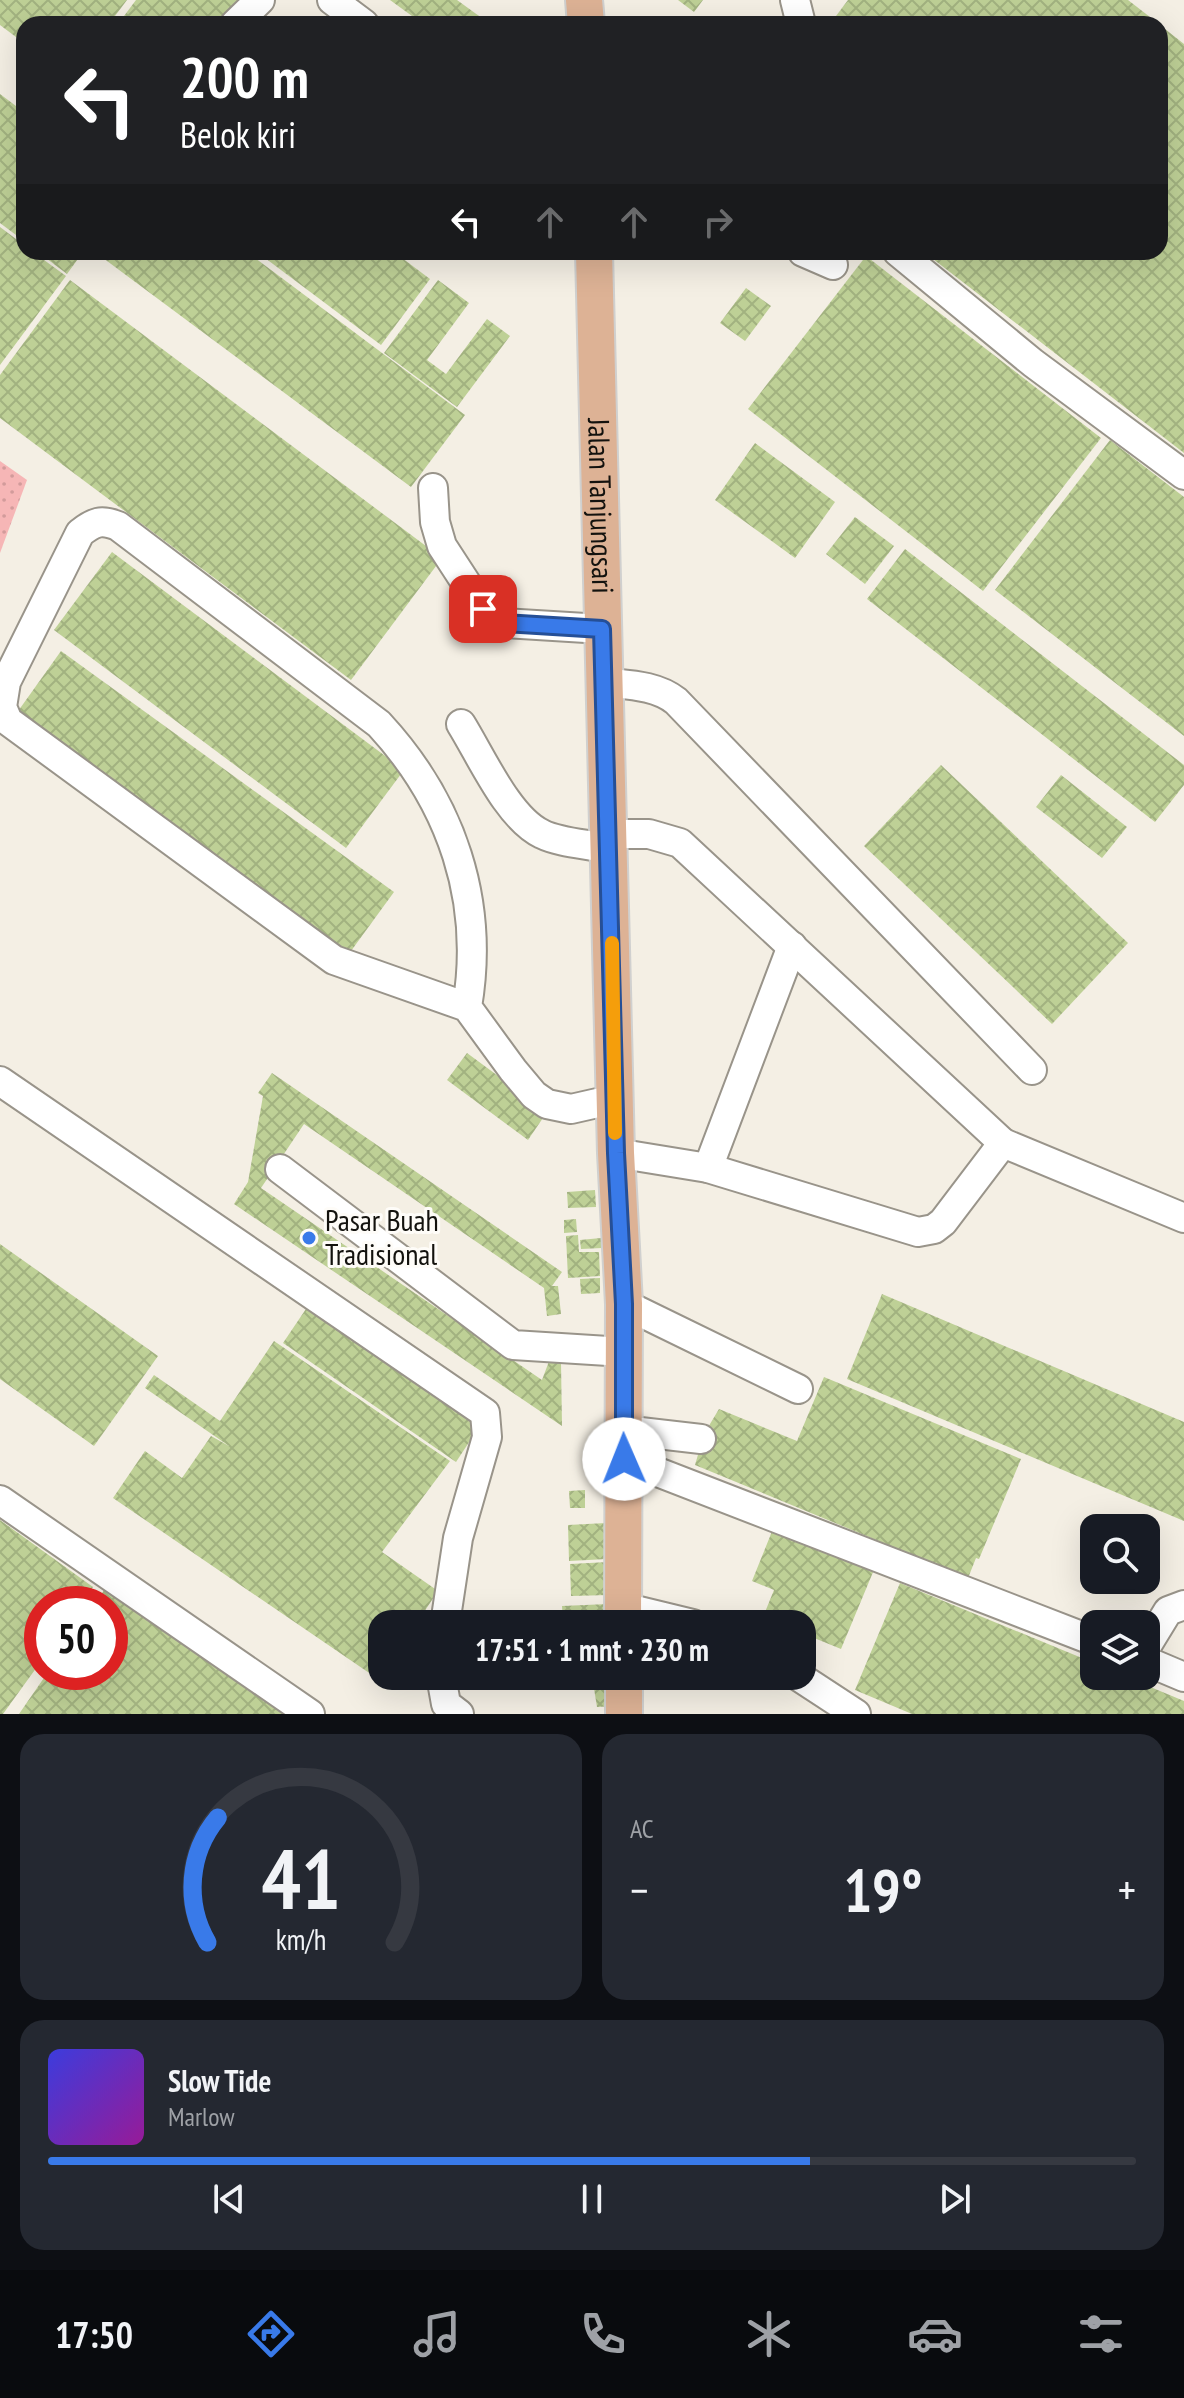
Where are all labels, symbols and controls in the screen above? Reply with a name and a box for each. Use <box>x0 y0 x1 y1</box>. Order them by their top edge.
text: 200 m <box>180 41 309 113</box>
icon: left <box>48 48 152 152</box>
text: Belok kiri <box>180 111 296 158</box>
icon: left <box>444 200 488 244</box>
icon: ahead <box>528 200 572 244</box>
icon: ahead <box>612 200 656 244</box>
icon: right <box>696 200 740 244</box>
street label: Jalan Tanjungsari <box>580 417 623 594</box>
pin <box>449 575 517 643</box>
icon: arrive <box>461 587 505 631</box>
place label: Pasar Buah Tradisional <box>325 1200 439 1273</box>
marker: Pasar Buah Tradisional <box>300 1229 318 1247</box>
position arrow <box>582 1417 666 1501</box>
map controls <box>1080 1514 1160 1690</box>
button: search <box>1080 1514 1160 1594</box>
speed limit sign: 50 <box>24 1586 128 1690</box>
button: layers <box>1080 1610 1160 1690</box>
text: 17:51 · 1 mnt · 230 m <box>475 1630 709 1669</box>
text: AC <box>630 1812 654 1845</box>
text: 41 <box>261 1824 341 1932</box>
text: 19° <box>843 1851 923 1929</box>
text: − <box>630 1861 648 1918</box>
text: + <box>1118 1861 1136 1918</box>
text: km/h <box>276 1921 326 1958</box>
text: Slow Tide <box>168 2061 271 2100</box>
text: Marlow <box>168 2100 234 2133</box>
icon: previous <box>207 2177 251 2221</box>
icon: pause <box>570 2177 614 2221</box>
icon: next <box>933 2177 977 2221</box>
icon: directions <box>243 2306 299 2362</box>
icon: music <box>409 2306 465 2362</box>
icon: phone <box>575 2306 631 2362</box>
icon: climate <box>741 2306 797 2362</box>
icon: car <box>907 2306 963 2362</box>
icon: filters <box>1073 2306 1129 2362</box>
text: 17:50 <box>55 2311 133 2358</box>

